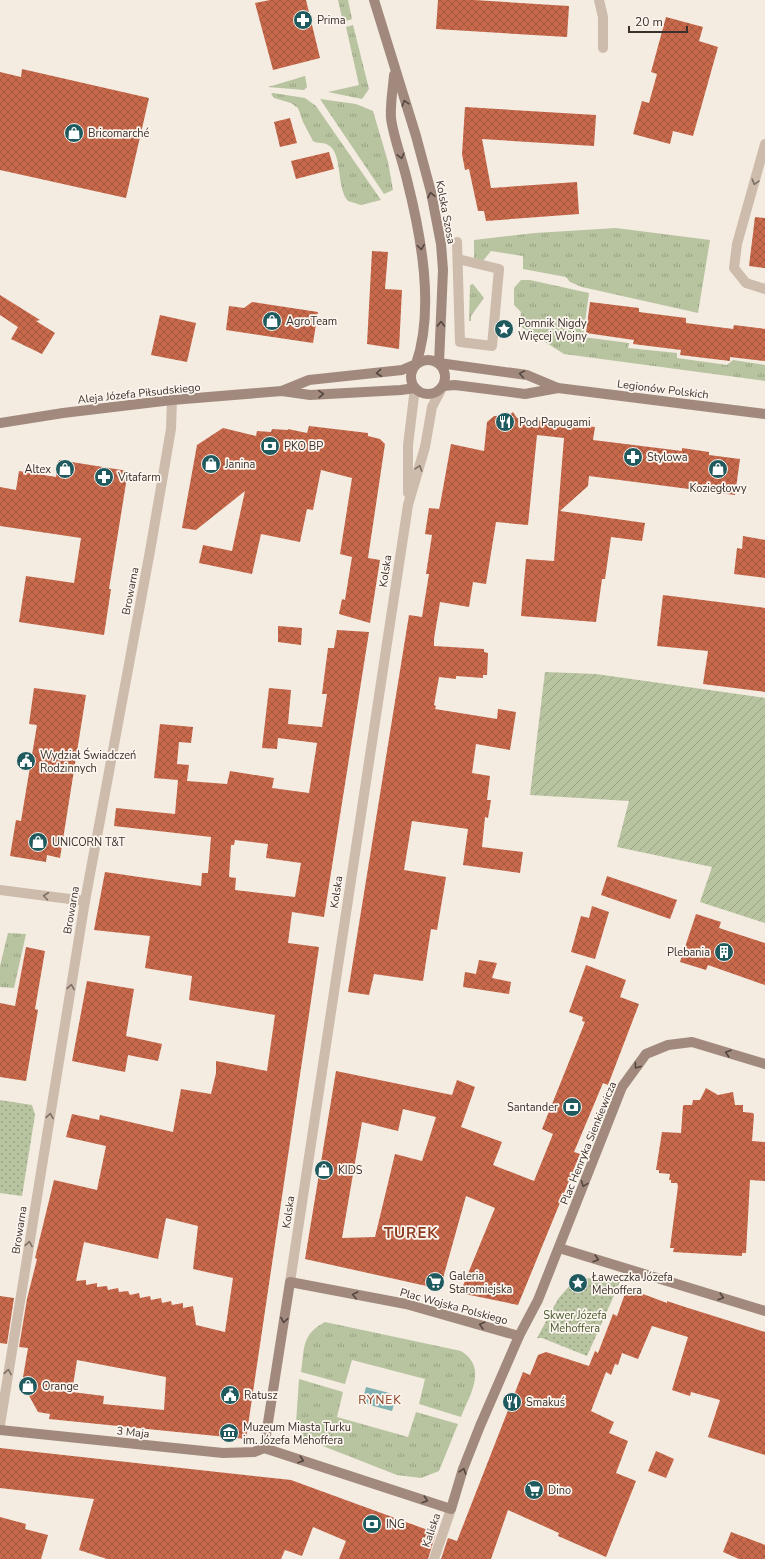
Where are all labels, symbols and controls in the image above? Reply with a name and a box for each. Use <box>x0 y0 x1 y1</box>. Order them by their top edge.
scale bar <box>629 8 687 34</box>
pharmacy icon: Prima <box>292 9 314 31</box>
place label: Prima <box>317 13 346 28</box>
text: 20 m <box>635 14 663 30</box>
one-way arrow <box>402 100 410 107</box>
shop icon: Bricomarché <box>63 122 85 144</box>
place label: Bricomarché <box>88 126 149 141</box>
one-way arrow <box>396 152 405 159</box>
one-way arrow <box>751 178 759 185</box>
street label: Kolska Szosa <box>432 179 459 245</box>
one-way arrow <box>428 192 436 198</box>
one-way arrow <box>416 244 425 250</box>
shop icon: AgroTeam <box>261 310 283 332</box>
place label: AgroTeam <box>286 314 337 329</box>
place label: Pomnik Nigdy Więcej Wojny <box>518 316 587 344</box>
place icon: Pomnik Nigdy Więcej Wojny <box>493 318 515 340</box>
one-way arrow <box>437 321 445 327</box>
one-way arrow <box>376 368 382 377</box>
one-way arrow <box>518 371 525 379</box>
street label: Legionów Polskich <box>616 376 709 403</box>
street label: Aleja Józefa Piłsudskiego <box>77 380 201 407</box>
one-way arrow <box>317 390 324 399</box>
restaurant icon: Pod Papugami <box>494 411 516 433</box>
place label: Pod Papugami <box>519 415 590 430</box>
bank icon: PKO BP <box>259 435 281 457</box>
place label: PKO BP <box>284 439 323 454</box>
pharmacy icon: Stylowa <box>622 446 644 468</box>
place label: Stylowa <box>647 450 688 465</box>
shop icon: Janina <box>200 453 222 475</box>
place label: Janina <box>224 457 255 472</box>
shop icon: Altex <box>54 458 76 480</box>
shop icon: Koziegłowy <box>707 458 729 480</box>
place label: Altex <box>24 462 51 477</box>
one-way arrow <box>414 465 423 472</box>
pharmacy icon: Vitafarm <box>93 466 115 488</box>
place label: Vitafarm <box>117 470 161 485</box>
place label: Koziegłowy <box>689 481 747 496</box>
street label: Kolska <box>376 554 395 588</box>
street label: Browarna <box>119 566 142 616</box>
place label: Wydział Świadczeń Rodzinnych <box>40 747 136 776</box>
public building icon: Wydział Świadczeń Rodzinnych <box>15 750 37 772</box>
shop icon: UNICORN T&T <box>27 831 49 853</box>
place label: UNICORN T&T <box>52 835 126 850</box>
street label: Kolska <box>327 875 346 909</box>
street label: Browarna <box>60 885 83 935</box>
one-way arrow <box>43 892 49 901</box>
building icon: Plebania <box>713 941 735 963</box>
place label: Plebania <box>667 945 710 960</box>
one-way arrow <box>66 984 74 990</box>
one-way arrow <box>724 1049 731 1058</box>
one-way arrow <box>635 1062 642 1069</box>
street label: Plac Henryka Sienkiewicza <box>557 1079 620 1207</box>
bank icon: Santander <box>561 1096 583 1118</box>
place label: Santander <box>507 1100 558 1115</box>
one-way arrow <box>45 1112 54 1119</box>
shop icon: KIDS <box>313 1159 335 1181</box>
place label: KIDS <box>338 1163 363 1178</box>
one-way arrow <box>581 1180 589 1188</box>
street label: Kolska <box>279 1195 298 1229</box>
street label: Browarna <box>8 1205 31 1255</box>
district label: TUREK <box>384 1223 438 1243</box>
one-way arrow <box>24 1241 33 1247</box>
one-way arrow <box>593 1254 600 1263</box>
place label: Galeria Staromiejska <box>449 1269 513 1297</box>
place label: Ławeczka Józefa Mehoffera <box>591 1270 673 1298</box>
supermarket icon: Galeria Staromiejska <box>424 1271 446 1293</box>
place icon: Ławeczka Józefa Mehoffera <box>567 1272 589 1294</box>
street label: Plac Wojska Polskiego <box>398 1285 510 1328</box>
one-way arrow <box>352 1291 358 1299</box>
one-way arrow <box>717 1292 724 1301</box>
park label: Skwer Józefa Mehoffera <box>543 1308 607 1336</box>
one-way arrow <box>280 1317 288 1323</box>
one-way arrow <box>478 1321 485 1330</box>
one-way arrow <box>4 1369 12 1375</box>
shop icon: Orange <box>17 1375 39 1397</box>
place label: Orange <box>42 1379 79 1394</box>
public building icon: Ratusz <box>219 1384 241 1406</box>
place label: Ratusz <box>244 1388 278 1403</box>
restaurant icon: Smakuś <box>501 1391 523 1413</box>
district label: RYNEK <box>358 1392 402 1408</box>
place label: Smakuś <box>526 1395 565 1410</box>
place label: Muzeum Miasta Turku im. Józefa Mehoffera <box>243 1420 351 1448</box>
museum icon: Muzeum Miasta Turku im. Józefa Mehoffera <box>218 1422 240 1444</box>
street label: 3 Maja <box>116 1423 150 1442</box>
one-way arrow <box>297 1455 304 1464</box>
one-way arrow <box>458 1468 466 1475</box>
supermarket icon: Dino <box>523 1479 545 1501</box>
place label: Dino <box>548 1483 571 1498</box>
one-way arrow <box>421 1495 428 1504</box>
street label: Kaliska <box>419 1511 444 1549</box>
bank icon: ING <box>361 1513 383 1535</box>
place label: ING <box>386 1517 405 1532</box>

